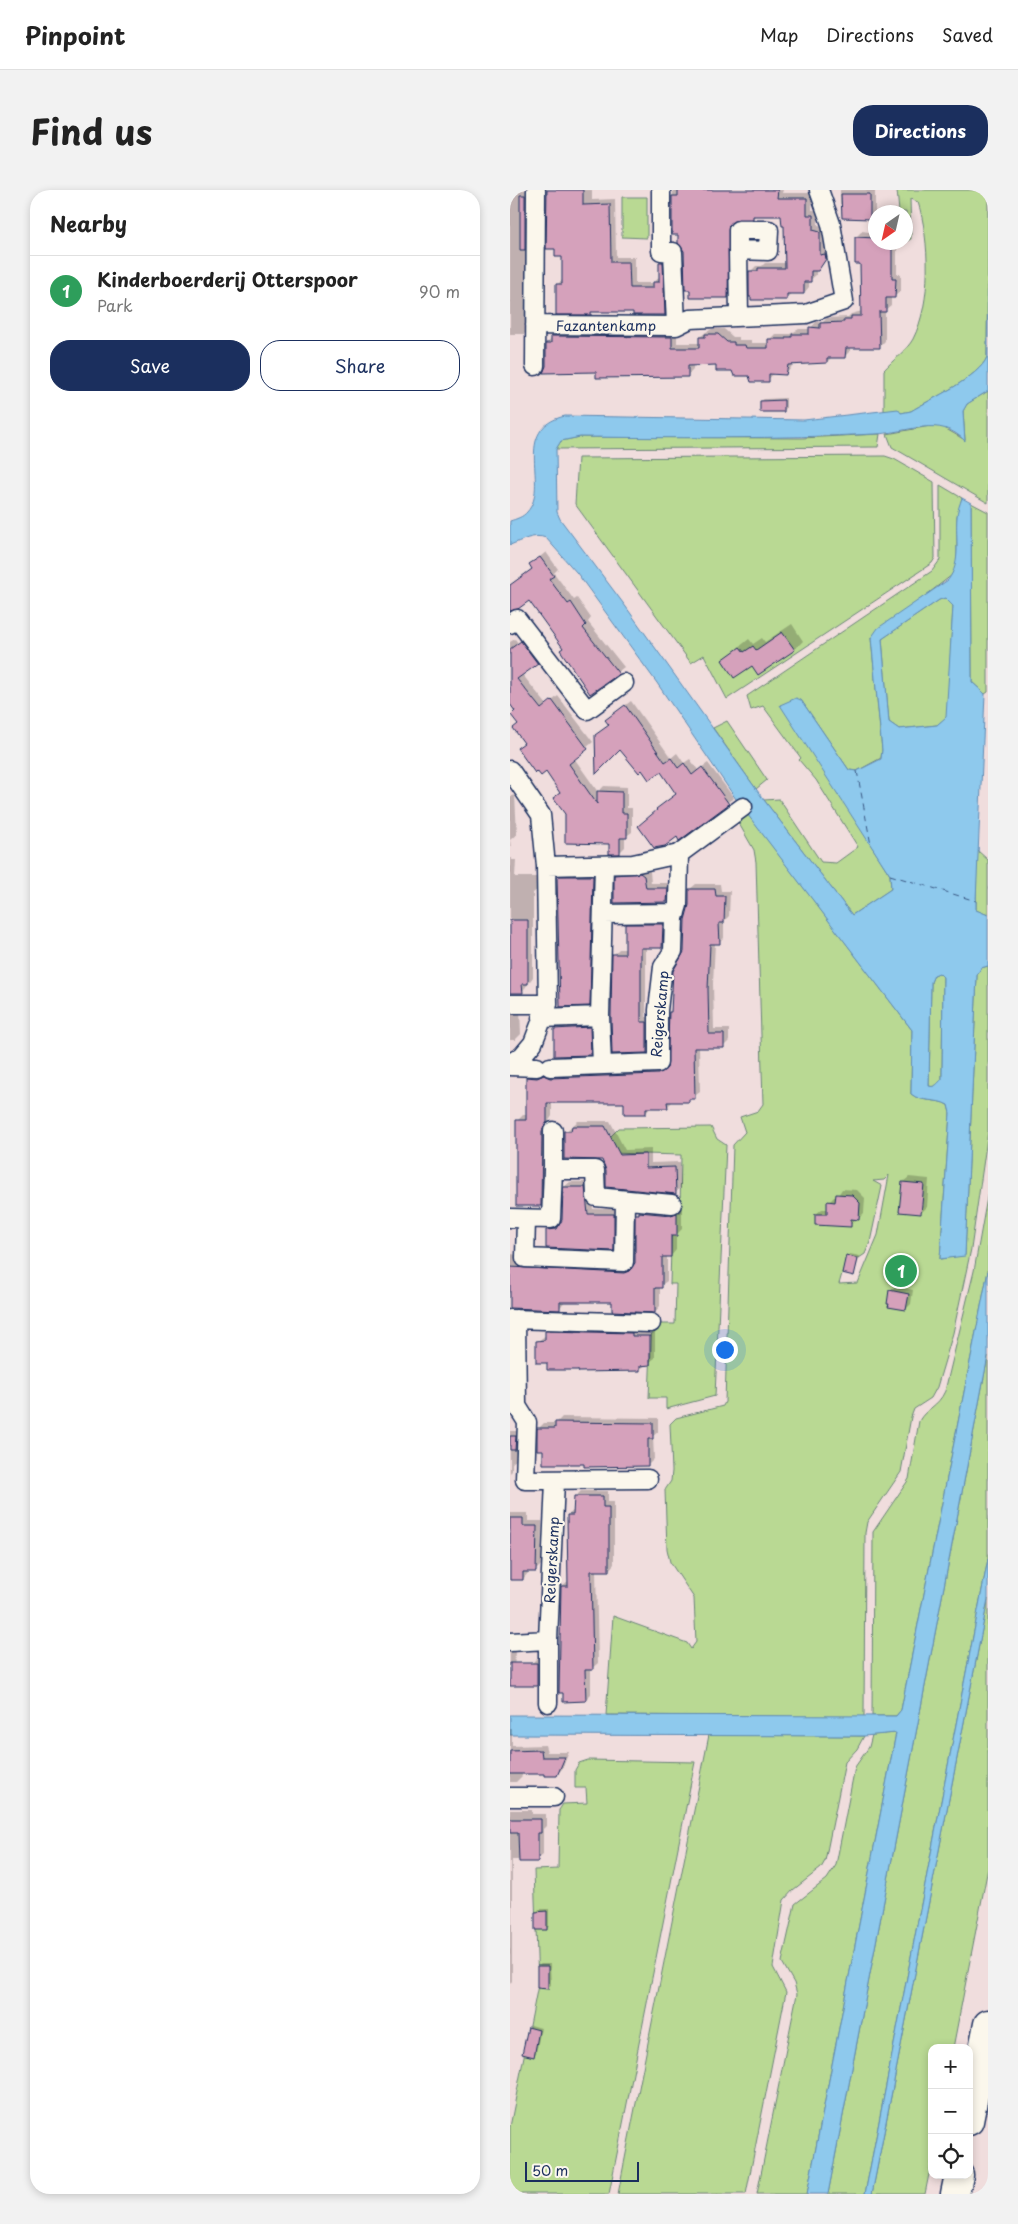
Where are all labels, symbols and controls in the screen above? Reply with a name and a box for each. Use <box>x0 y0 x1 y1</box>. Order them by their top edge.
text: Pinpoint <box>25 17 126 53</box>
text: Map <box>760 21 798 48</box>
text: Directions <box>826 21 914 48</box>
text: Saved <box>942 21 993 48</box>
text: Find us <box>30 104 152 157</box>
button: Directions <box>853 105 988 156</box>
north arrow <box>868 205 913 250</box>
text: Nearby <box>50 207 127 239</box>
text: Kinderboerderij Otterspoor <box>97 265 358 293</box>
text: 1 <box>62 279 70 303</box>
text: 90 m <box>419 279 460 303</box>
text: Park <box>97 293 133 317</box>
street label: Fazantenkamp <box>556 315 656 336</box>
button: Save <box>50 340 250 391</box>
button: Share <box>260 340 460 391</box>
street label: Reigerskamp <box>645 970 674 1058</box>
pin: 1 <box>885 1252 917 1290</box>
your location <box>712 1337 738 1363</box>
street label: Reigerskamp <box>539 1516 564 1604</box>
map controls <box>928 2044 973 2179</box>
button: + <box>928 2044 973 2089</box>
button: − <box>928 2089 973 2134</box>
button: locate <box>928 2134 973 2179</box>
scale bar <box>525 2159 639 2182</box>
text: 50 m <box>532 2160 568 2181</box>

